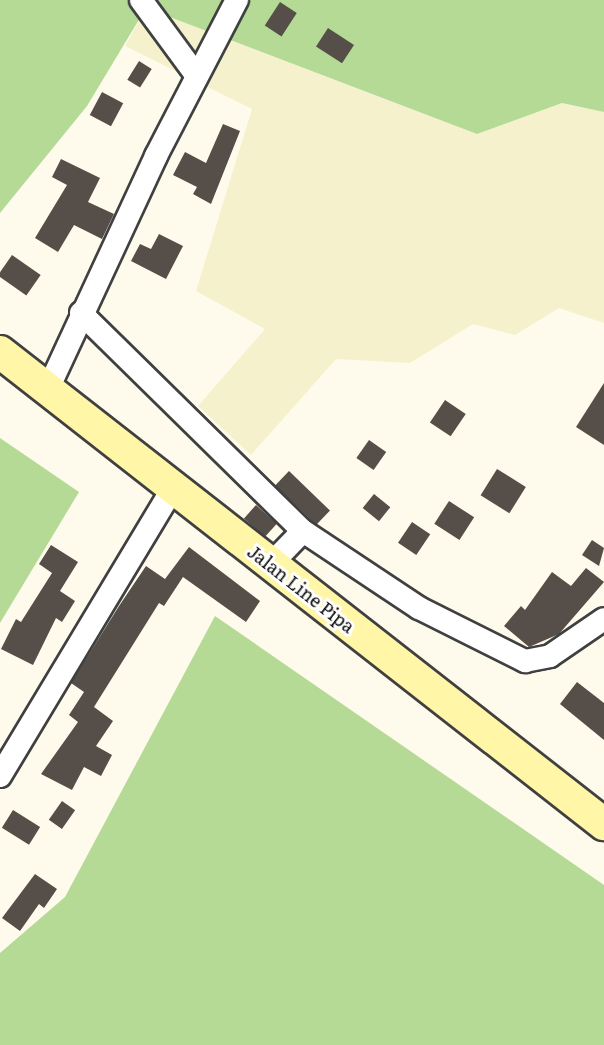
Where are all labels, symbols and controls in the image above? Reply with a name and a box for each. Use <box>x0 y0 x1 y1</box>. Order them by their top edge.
street label: Jalan Line Pipa <box>243 540 359 638</box>

